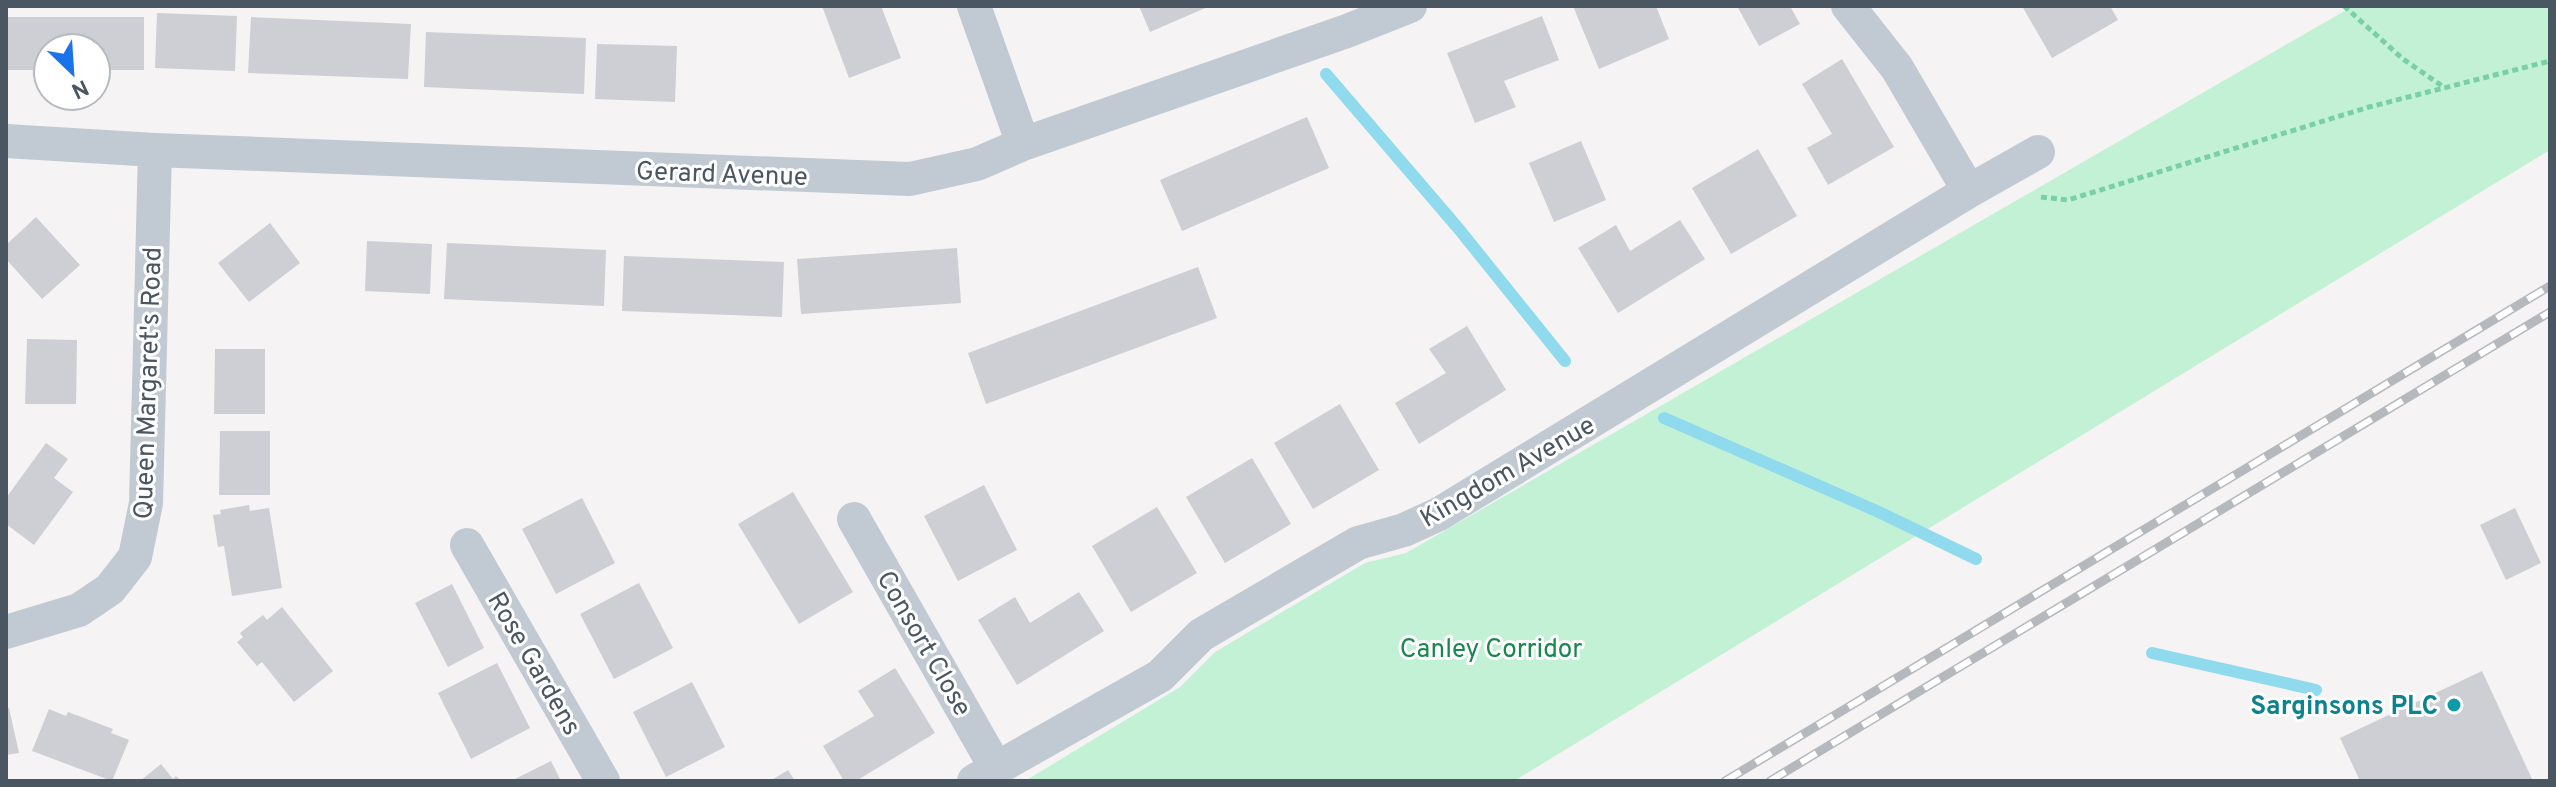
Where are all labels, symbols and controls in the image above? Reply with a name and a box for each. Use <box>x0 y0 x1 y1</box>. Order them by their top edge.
north arrow <box>32 32 112 112</box>
text: N <box>67 72 92 103</box>
street label: Gerard Avenue <box>635 156 808 195</box>
street label: Queen Margaret's Road <box>128 246 171 520</box>
street label: Kingdom Avenue <box>1415 410 1602 537</box>
street label: Consort Close <box>868 566 978 723</box>
street label: Rose Gardens <box>479 587 587 742</box>
park label: Canley Corridor <box>1400 634 1582 667</box>
place label: Sarginsons PLC <box>2250 691 2438 724</box>
marker: Sarginsons PLC <box>2445 696 2463 714</box>

